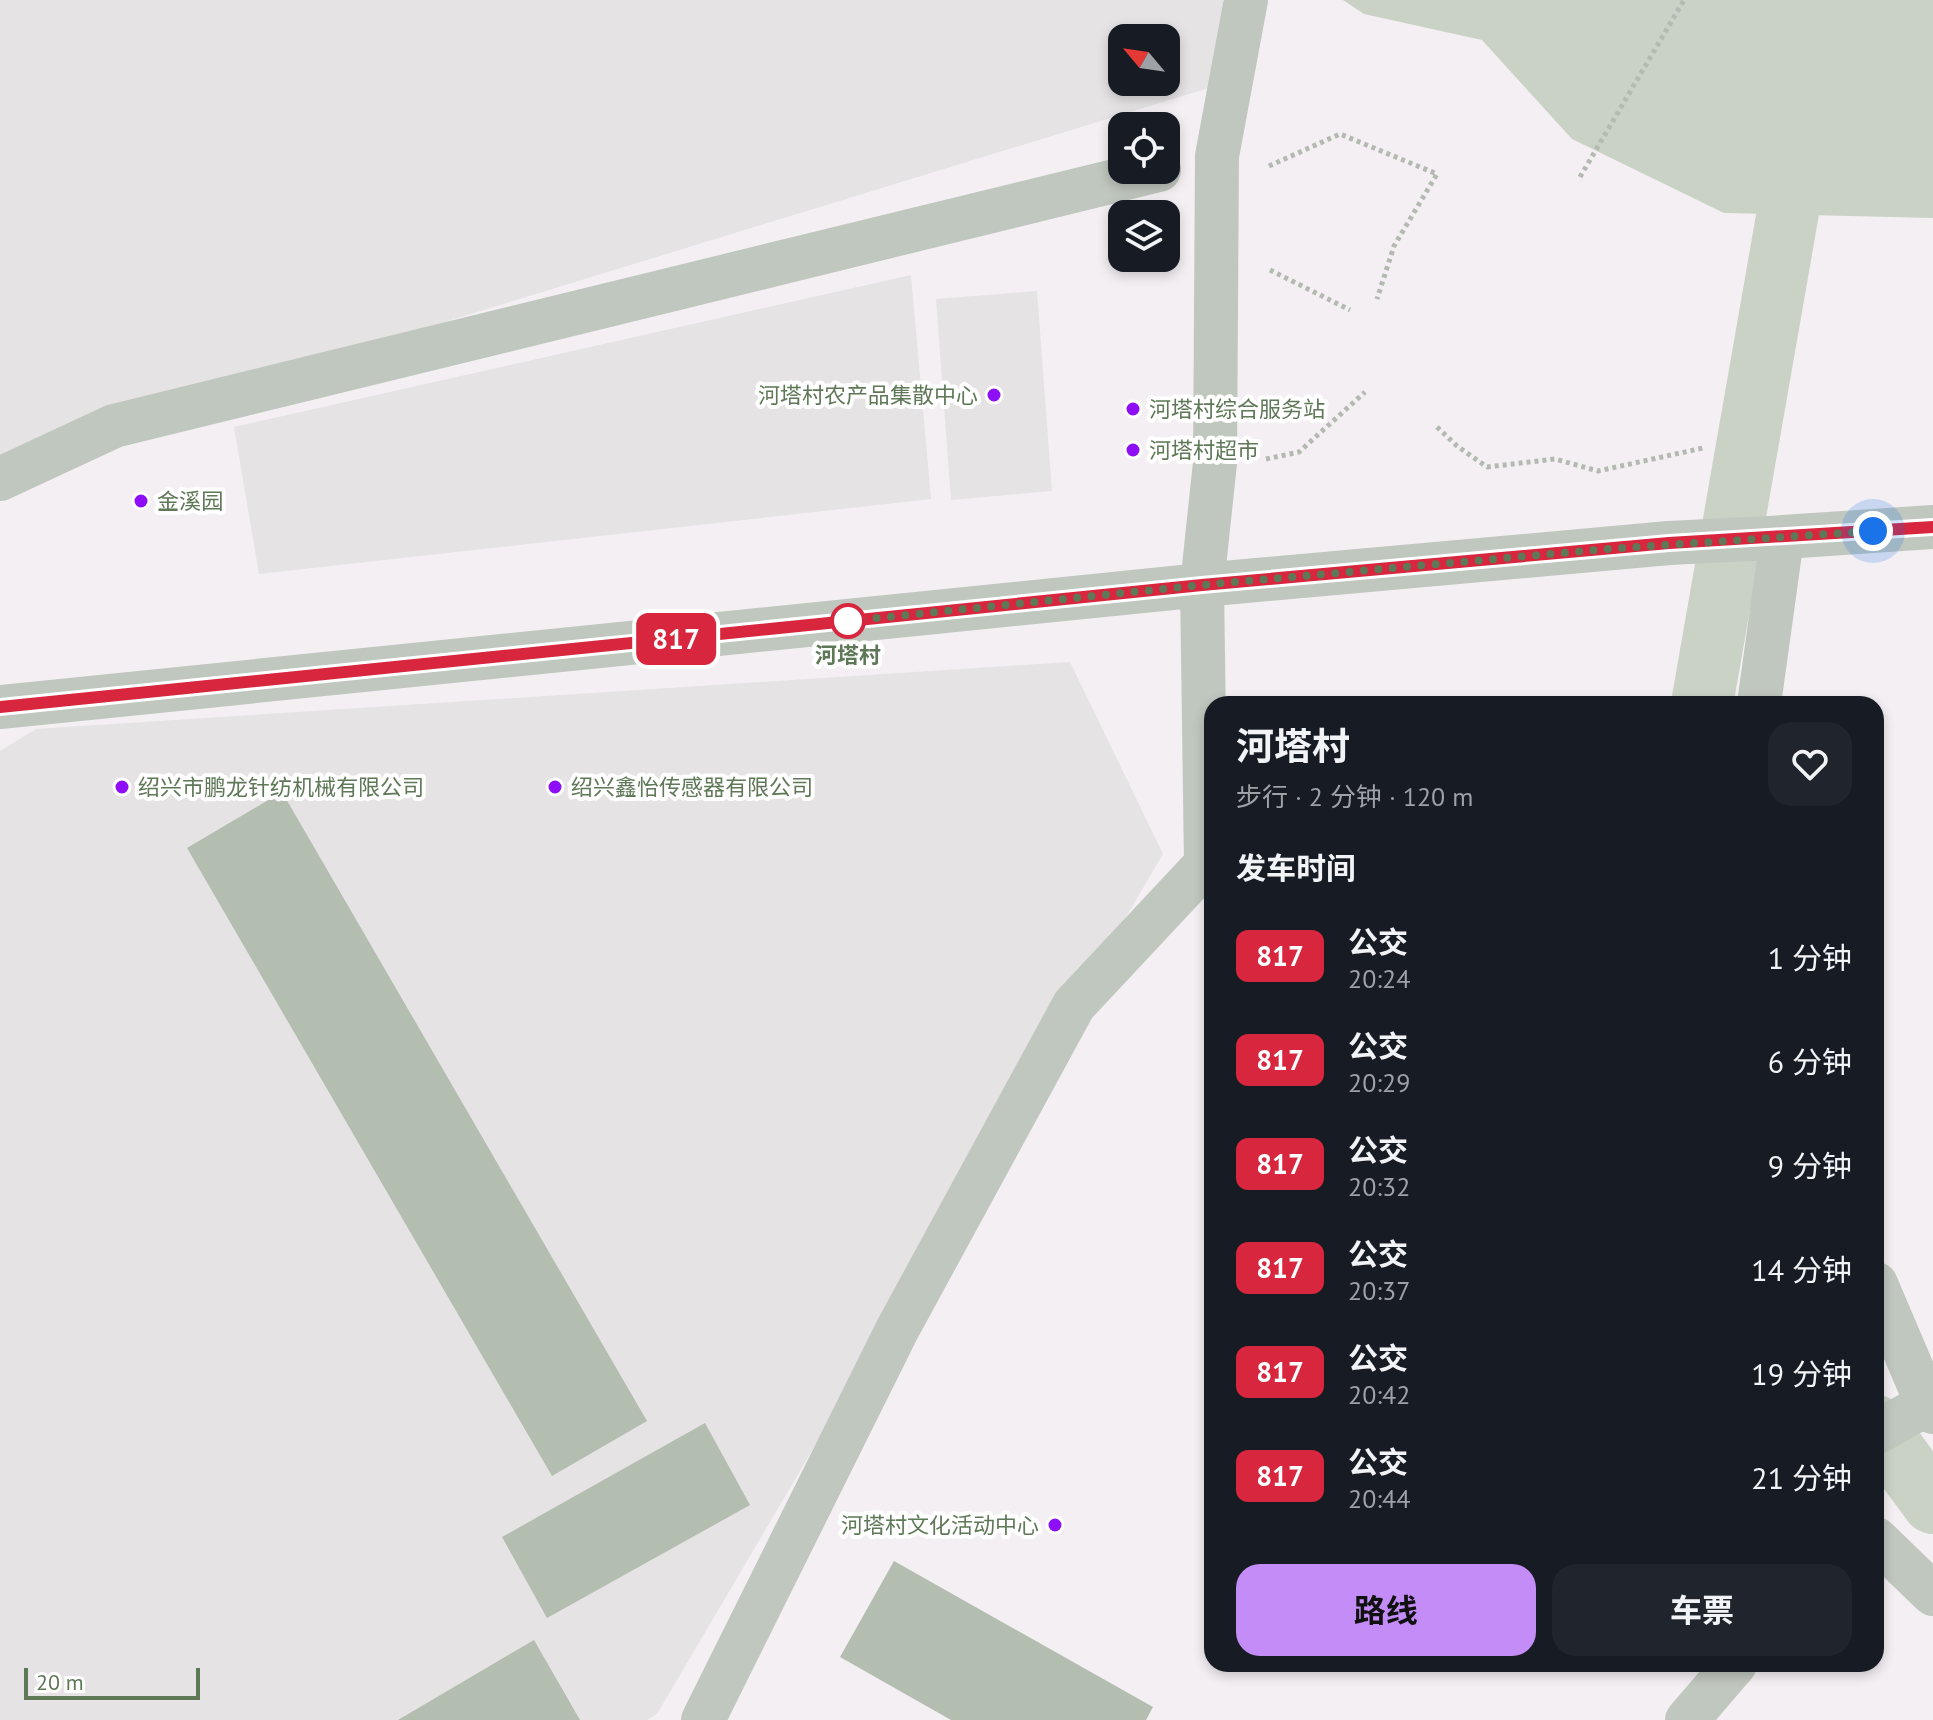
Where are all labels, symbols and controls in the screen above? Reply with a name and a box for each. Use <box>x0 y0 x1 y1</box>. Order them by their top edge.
north arrow <box>1108 24 1180 96</box>
map controls <box>1108 24 1180 272</box>
button: locate <box>1108 112 1180 184</box>
button: layers <box>1108 200 1180 272</box>
place label: 河塔村农产品集散中心 <box>758 381 978 409</box>
marker: 河塔村农产品集散中心 <box>985 386 1003 404</box>
place label: 河塔村综合服务站 <box>1149 395 1325 423</box>
marker: 河塔村综合服务站 <box>1124 400 1142 418</box>
place label: 河塔村超市 <box>1149 436 1259 464</box>
marker: 河塔村超市 <box>1124 441 1142 459</box>
place label: 金溪园 <box>157 487 223 515</box>
marker: 金溪园 <box>132 492 150 510</box>
your location <box>1853 511 1893 551</box>
marker: 河塔村 <box>831 604 865 638</box>
line badge: 817 <box>630 613 722 665</box>
text: 817 <box>652 620 700 657</box>
place label: 河塔村 <box>815 641 881 669</box>
text: 河塔村 <box>1236 721 1350 770</box>
button: heart <box>1768 722 1852 806</box>
place label: 绍兴市鹏龙针纺机械有限公司 <box>138 773 424 801</box>
place label: 绍兴鑫怡传感器有限公司 <box>571 773 813 801</box>
marker: 绍兴市鹏龙针纺机械有限公司 <box>113 778 131 796</box>
marker: 绍兴鑫怡传感器有限公司 <box>546 778 564 796</box>
text: 步行 · 2 分钟 · 120 m <box>1236 780 1473 813</box>
text: 发车时间 <box>1236 848 1356 887</box>
text: 公交 <box>1348 922 1408 961</box>
text: 817 <box>1256 937 1304 974</box>
text: 1 分钟 <box>1768 938 1852 977</box>
text: 20:24 <box>1348 962 1410 995</box>
text: 公交 <box>1348 1026 1408 1065</box>
text: 817 <box>1256 1041 1304 1078</box>
text: 6 分钟 <box>1768 1042 1852 1081</box>
text: 20:29 <box>1348 1066 1410 1099</box>
text: 公交 <box>1348 1130 1408 1169</box>
text: 817 <box>1256 1145 1304 1182</box>
text: 9 分钟 <box>1768 1146 1852 1185</box>
text: 20:32 <box>1348 1170 1410 1203</box>
text: 公交 <box>1348 1234 1408 1273</box>
text: 817 <box>1256 1249 1304 1286</box>
text: 14 分钟 <box>1751 1250 1852 1289</box>
text: 20:37 <box>1348 1274 1410 1307</box>
text: 公交 <box>1348 1338 1408 1377</box>
text: 817 <box>1256 1353 1304 1390</box>
text: 19 分钟 <box>1751 1354 1852 1393</box>
text: 20:42 <box>1348 1378 1410 1411</box>
text: 公交 <box>1348 1442 1408 1481</box>
text: 817 <box>1256 1457 1304 1494</box>
text: 21 分钟 <box>1751 1458 1852 1497</box>
text: 20:44 <box>1348 1482 1410 1515</box>
place label: 河塔村文化活动中心 <box>841 1511 1039 1539</box>
marker: 河塔村文化活动中心 <box>1046 1516 1064 1534</box>
button: 路线 <box>1236 1564 1536 1656</box>
button: 车票 <box>1552 1564 1852 1656</box>
scale bar <box>24 1664 200 1700</box>
text: 20 m <box>36 1668 84 1696</box>

